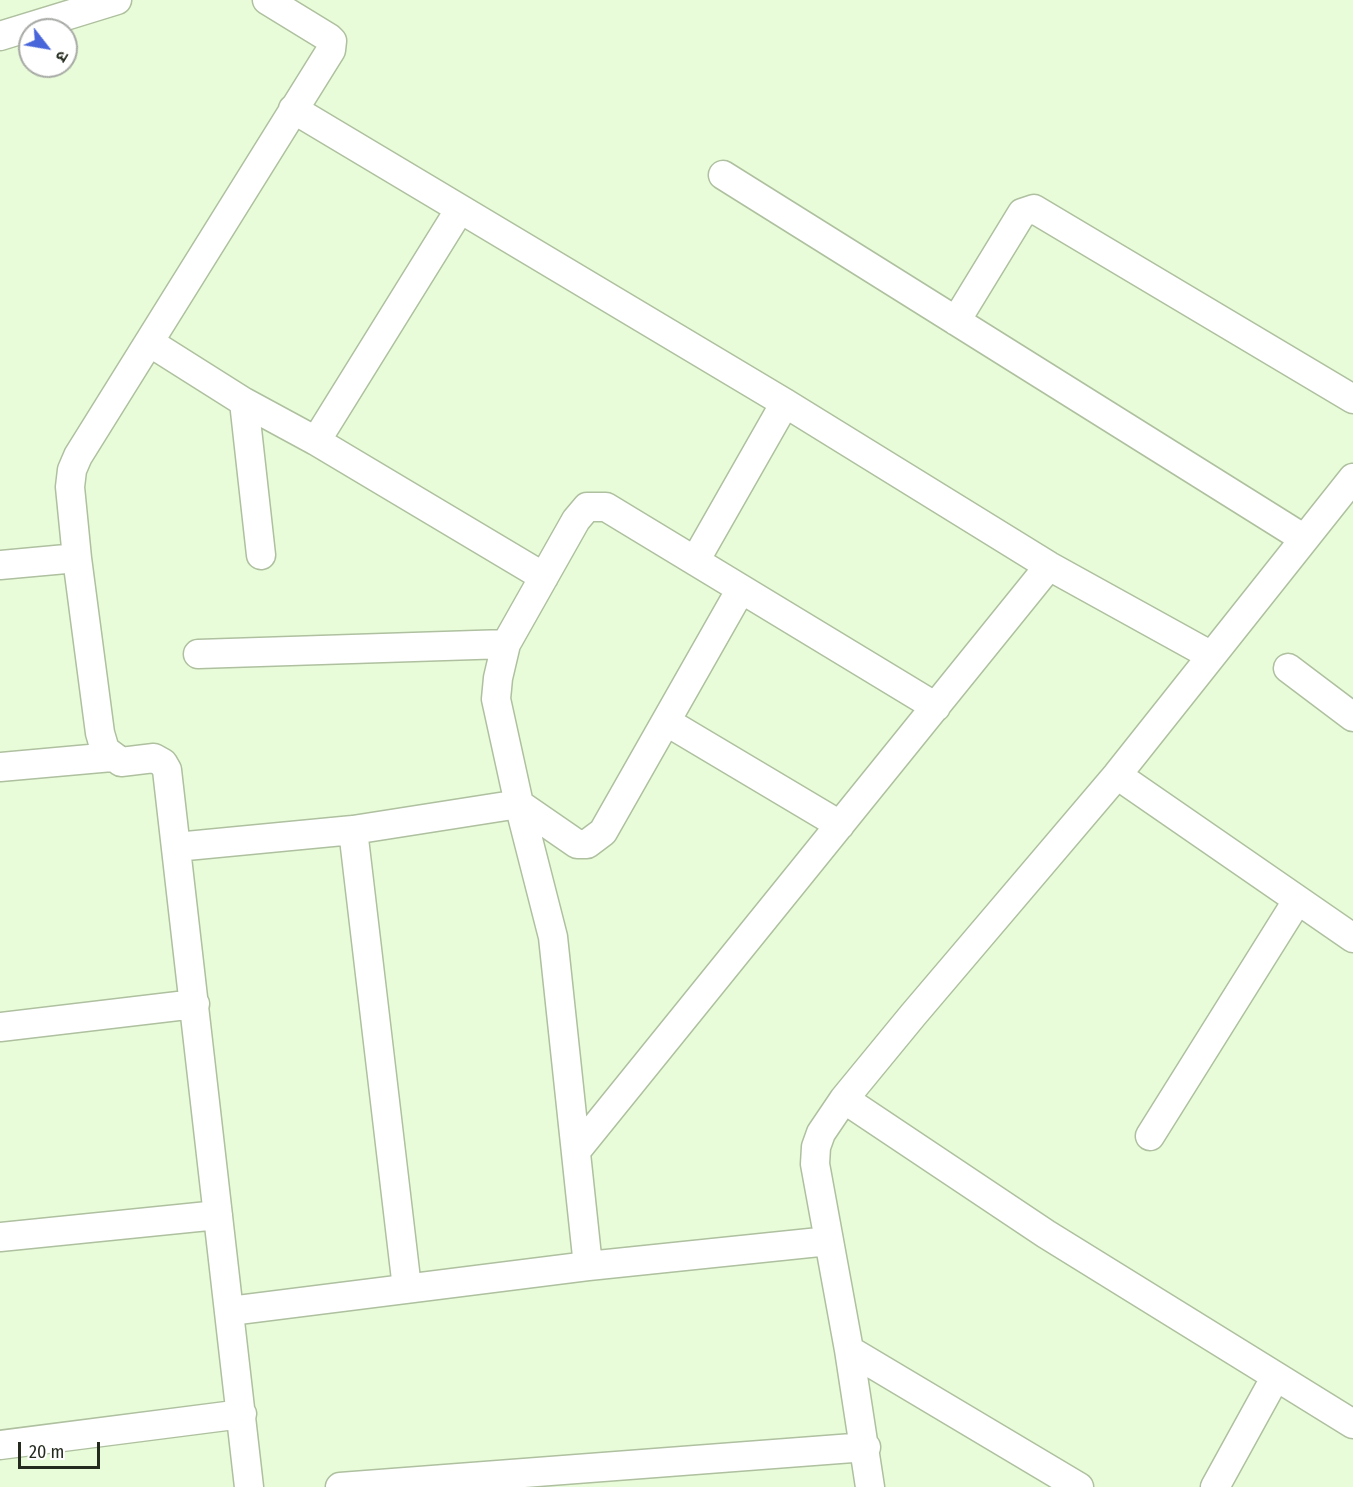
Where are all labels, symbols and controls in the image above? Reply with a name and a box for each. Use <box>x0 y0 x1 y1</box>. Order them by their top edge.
north arrow <box>18 18 78 78</box>
text: उ <box>52 48 73 65</box>
scale bar <box>21 1430 104 1468</box>
text: 20 m <box>29 1441 64 1463</box>

